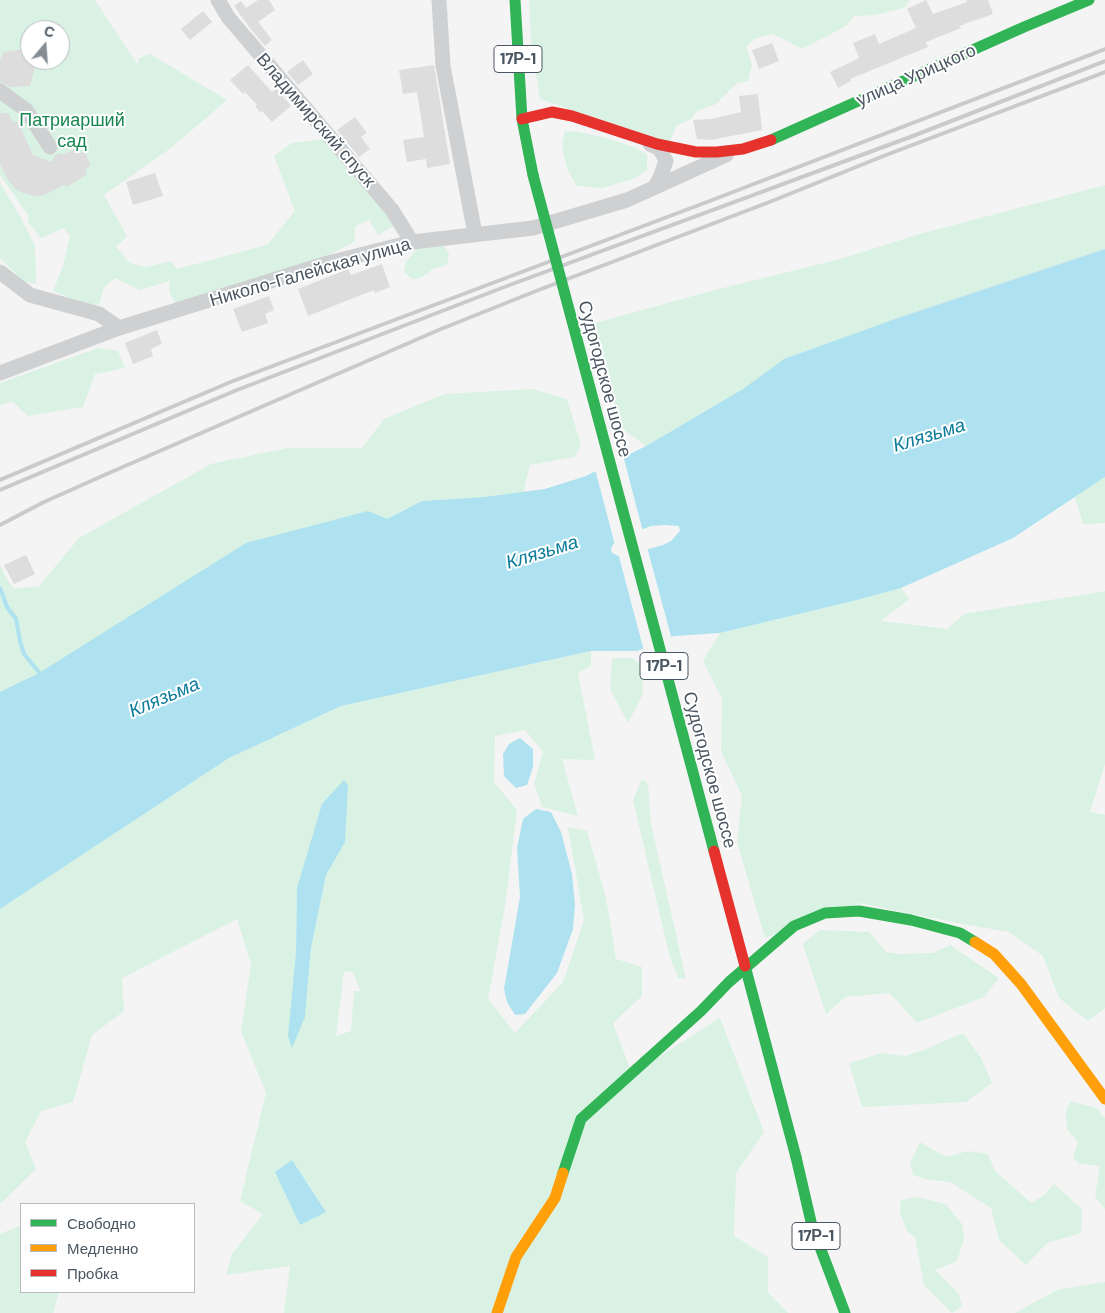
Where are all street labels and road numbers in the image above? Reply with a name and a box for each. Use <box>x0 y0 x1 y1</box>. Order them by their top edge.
street label: улица Урицкого <box>853 39 979 111</box>
road number: 17Р-1 <box>494 46 542 72</box>
street label: Владимирский спуск <box>252 49 380 191</box>
street label: Николо-Галейская улица <box>207 233 413 311</box>
street label: Судогодское шоссе <box>574 298 636 460</box>
road number: 17Р-1 <box>640 652 688 679</box>
street label: Судогодское шоссе <box>679 689 741 851</box>
road number: 17Р-1 <box>792 1222 840 1250</box>

